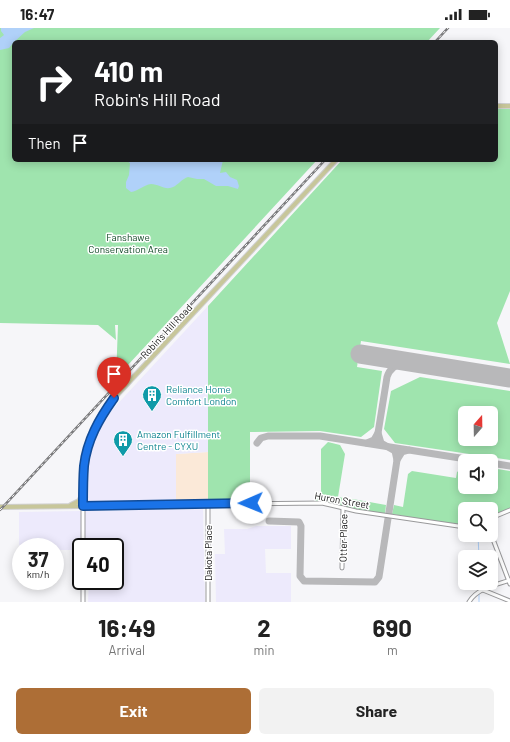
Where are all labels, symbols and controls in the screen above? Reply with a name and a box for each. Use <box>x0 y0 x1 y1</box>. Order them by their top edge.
text: 16:47 <box>20 5 54 23</box>
text: 410 m <box>94 54 163 88</box>
icon: right <box>28 56 80 108</box>
text: Robin's Hill Road <box>94 88 221 110</box>
icon: arrive <box>69 132 91 154</box>
text: Then <box>28 134 61 152</box>
park label: Fanshawe Conservation Area <box>88 231 168 255</box>
street label: Robin's Hill Road <box>138 301 194 361</box>
pin <box>97 357 131 398</box>
icon: arrive <box>103 363 125 385</box>
place label: Reliance Home Comfort London <box>166 383 237 407</box>
building icon: Reliance Home Comfort London <box>141 384 163 412</box>
north arrow <box>458 406 498 446</box>
map controls <box>458 406 498 590</box>
place label: Amazon Fulfillment Centre - CYXU <box>137 428 221 452</box>
building icon: Amazon Fulfillment Centre - CYXU <box>112 429 134 457</box>
button: sound <box>458 454 498 494</box>
position arrow <box>230 482 272 524</box>
street label: Huron Street <box>314 489 371 511</box>
button: search <box>458 502 498 542</box>
street label: Otter Place <box>337 514 349 562</box>
street label: Dakota Place <box>202 525 214 581</box>
speed limit sign: 40 <box>72 538 124 590</box>
text: 37 <box>28 547 48 571</box>
button: layers <box>458 550 498 590</box>
text: km/h <box>27 568 49 580</box>
text: 16:49 <box>98 613 155 642</box>
text: 2 <box>257 613 271 642</box>
text: 690 <box>373 613 412 642</box>
text: Arrival <box>109 642 145 658</box>
text: min <box>253 642 275 658</box>
text: m <box>387 642 398 658</box>
button: Exit <box>16 688 251 734</box>
button: Share <box>259 688 494 734</box>

